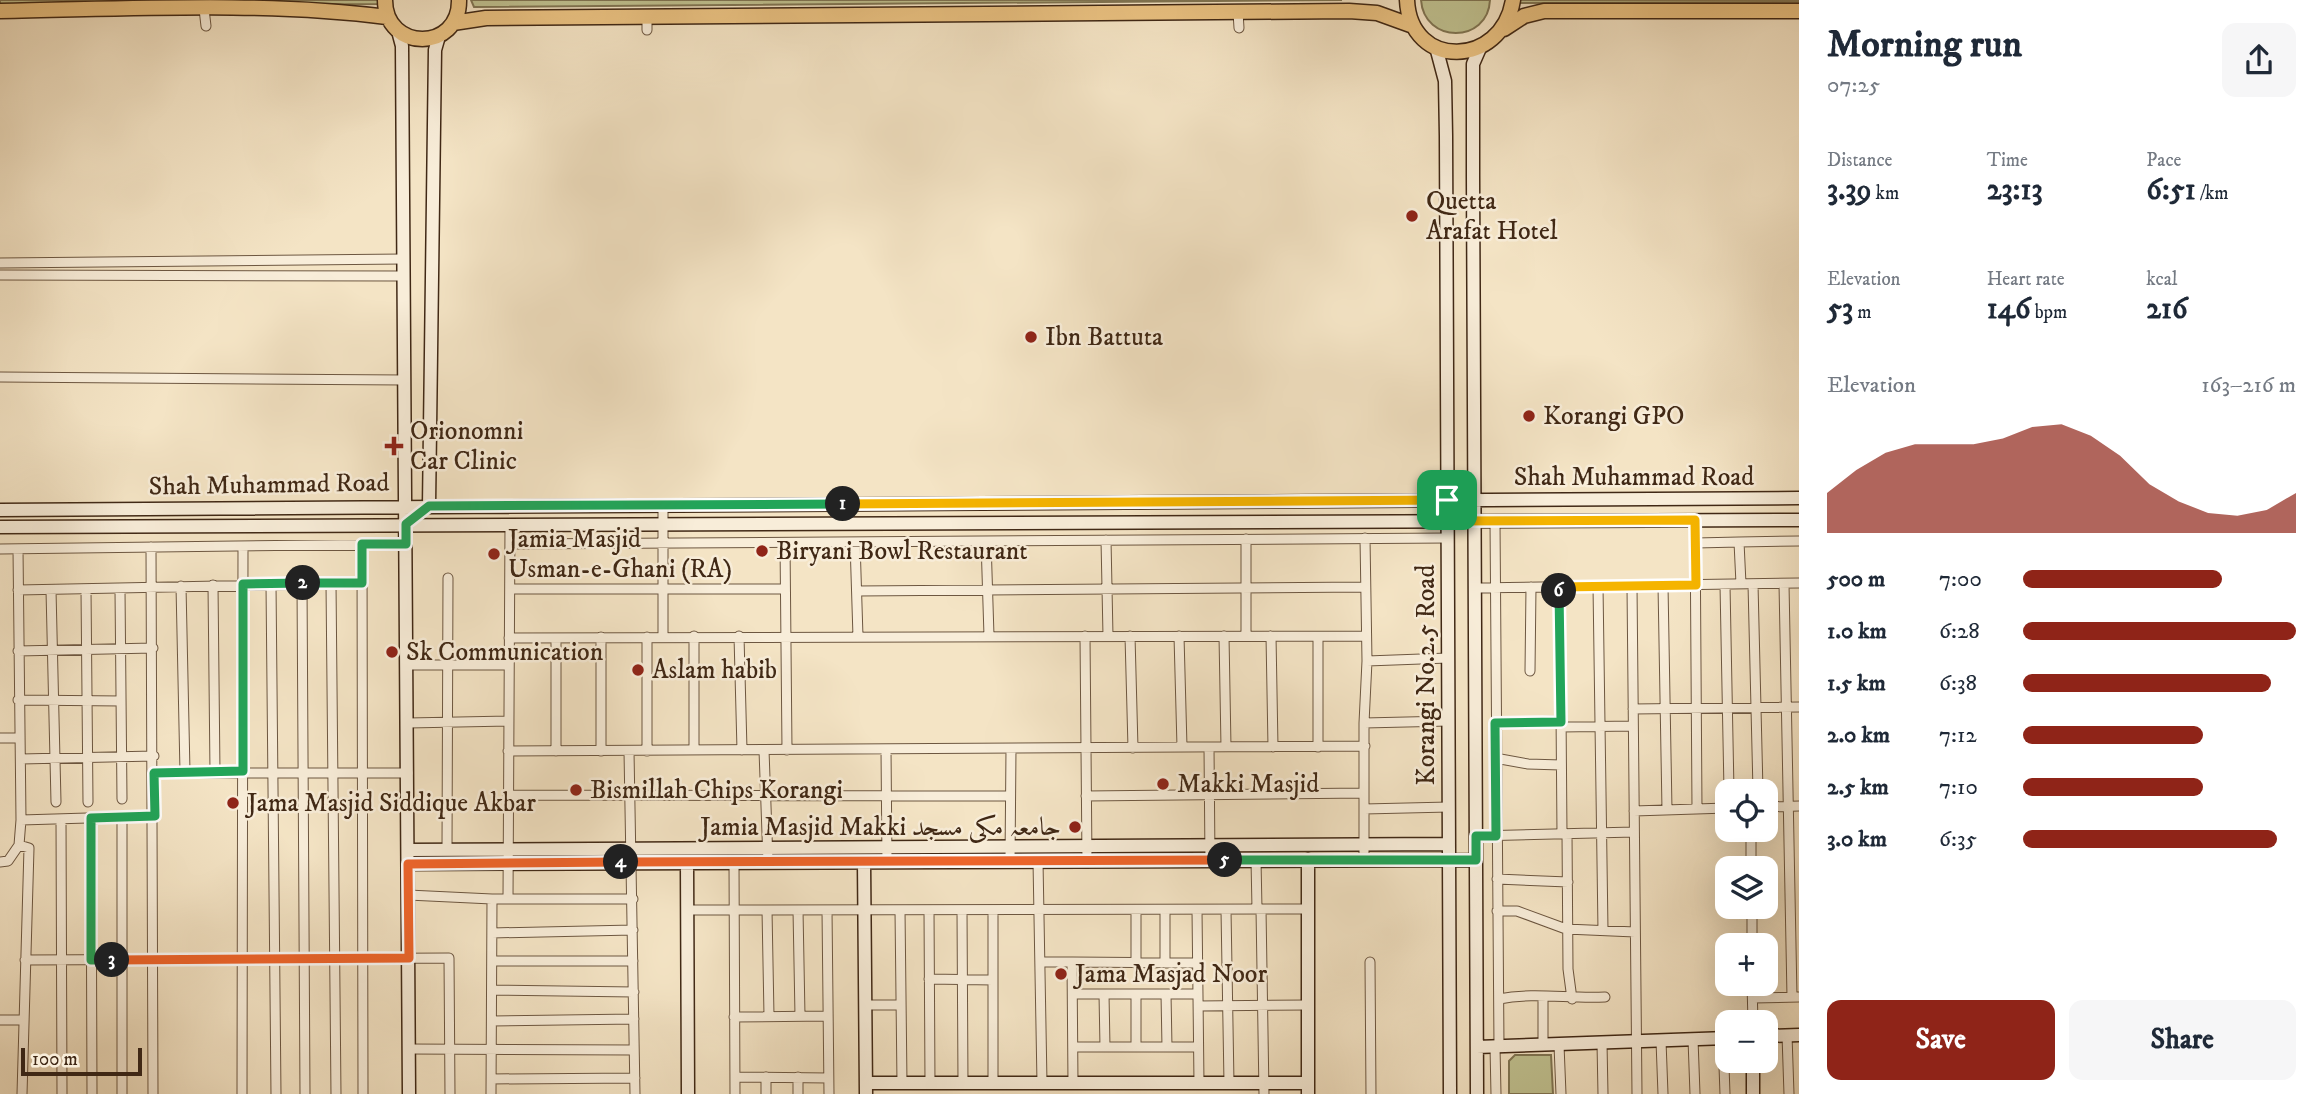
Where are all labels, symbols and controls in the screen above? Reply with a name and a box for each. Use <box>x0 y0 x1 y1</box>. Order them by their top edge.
text: Morning run <box>1827 21 2022 69</box>
button: share <box>2222 23 2296 97</box>
text: 07:25 <box>1827 71 1880 100</box>
text: Distance <box>1827 149 1892 172</box>
text: Time <box>1987 149 2028 172</box>
text: Pace <box>2146 149 2181 172</box>
text: 3.39 <box>1827 172 1871 209</box>
text: 23:13 <box>1987 172 2043 209</box>
text: 6:51 <box>2146 172 2196 209</box>
text: km <box>1871 182 1899 205</box>
text: /km <box>2196 182 2229 205</box>
place label: Quetta Arafat Hotel <box>1426 185 1558 248</box>
marker: Quetta Arafat Hotel <box>1404 208 1420 224</box>
text: Elevation <box>1827 268 1901 291</box>
text: Heart rate <box>1987 268 2065 291</box>
text: kcal <box>2146 268 2178 291</box>
text: 53 <box>1827 291 1853 328</box>
text: 146 <box>1987 291 2031 328</box>
text: 216 <box>2146 291 2188 328</box>
text: m <box>1853 301 1871 324</box>
text: bpm <box>2031 301 2067 324</box>
place label: Ibn Battuta <box>1045 321 1163 354</box>
marker: Ibn Battuta <box>1023 329 1039 345</box>
text: Elevation <box>1827 371 1916 400</box>
text: 163–216 m <box>2201 371 2296 400</box>
place label: Korangi GPO <box>1543 400 1685 433</box>
marker: Korangi GPO <box>1521 408 1537 424</box>
place label: Orionomni Car Clinic <box>410 415 523 478</box>
marker: Orionomni Car Clinic <box>384 436 404 456</box>
street label: Shah Muhammad Road <box>1514 461 1754 494</box>
street label: Shah Muhammad Road <box>148 466 390 504</box>
pin <box>1417 470 1477 530</box>
icon: arrive <box>1428 481 1466 519</box>
pin: 1 <box>826 486 860 522</box>
text: 1 <box>839 492 846 515</box>
place label: Jamia Masjid Usman-e-Ghani (RA) <box>506 523 732 586</box>
place label: Biryani Bowl Restaurant <box>776 535 1028 568</box>
marker: Biryani Bowl Restaurant <box>754 543 770 559</box>
marker: Jamia Masjid Usman-e-Ghani (RA) <box>486 546 502 562</box>
street label: Korangi No.2.5 Road <box>1410 565 1443 785</box>
text: 500 m <box>1827 565 1885 594</box>
text: 7:00 <box>1939 565 1982 594</box>
pin: 2 <box>286 566 320 600</box>
text: 2 <box>298 571 307 594</box>
pin: 6 <box>1542 574 1576 608</box>
text: 6 <box>1554 579 1563 602</box>
text: 1.0 km <box>1827 617 1887 646</box>
text: 6:28 <box>1939 617 1980 646</box>
place label: Sk Communication <box>406 636 604 669</box>
marker: Sk Communication <box>384 644 400 660</box>
place label: Aslam habib <box>652 654 777 687</box>
marker: Aslam habib <box>630 662 646 678</box>
text: 1.5 km <box>1827 669 1886 698</box>
text: 6:38 <box>1939 669 1977 698</box>
text: 2.0 km <box>1827 721 1890 750</box>
text: 7:12 <box>1939 721 1977 750</box>
place label: Makki Masjid <box>1177 768 1319 801</box>
text: 2.5 km <box>1827 773 1889 802</box>
text: 7:10 <box>1939 773 1978 802</box>
place label: Bismillah Chips Korangi <box>590 774 843 807</box>
marker: Makki Masjid <box>1155 776 1171 792</box>
map controls <box>1715 779 1778 1073</box>
button: locate <box>1715 779 1778 842</box>
marker: Bismillah Chips Korangi <box>568 782 584 798</box>
place label: Jama Masjid Siddique Akbar <box>245 787 536 820</box>
marker: Jama Masjid Siddique Akbar <box>225 795 241 811</box>
place label: Jamia Masjid Makki جامعہ مکی مسجد <box>698 811 1061 844</box>
marker: Jamia Masjid Makki جامعہ مکی مسجد <box>1067 819 1083 835</box>
text: 3.0 km <box>1827 825 1887 854</box>
text: 6:35 <box>1939 825 1977 854</box>
pin: 5 <box>1208 842 1242 878</box>
pin: 4 <box>604 844 638 880</box>
text: 5 <box>1220 848 1229 871</box>
text: 4 <box>615 850 626 873</box>
button: layers <box>1715 856 1778 919</box>
button: + <box>1715 933 1778 996</box>
pin: 3 <box>94 942 130 978</box>
text: 3 <box>108 948 115 971</box>
place label: Jama Masjad Noor <box>1073 958 1267 991</box>
marker: Jama Masjad Noor <box>1053 966 1069 982</box>
button: Save <box>1827 1000 2055 1080</box>
button: Share <box>2069 1000 2296 1080</box>
button: − <box>1715 1010 1778 1073</box>
scale bar <box>21 1045 142 1077</box>
text: 100 m <box>32 1048 78 1071</box>

